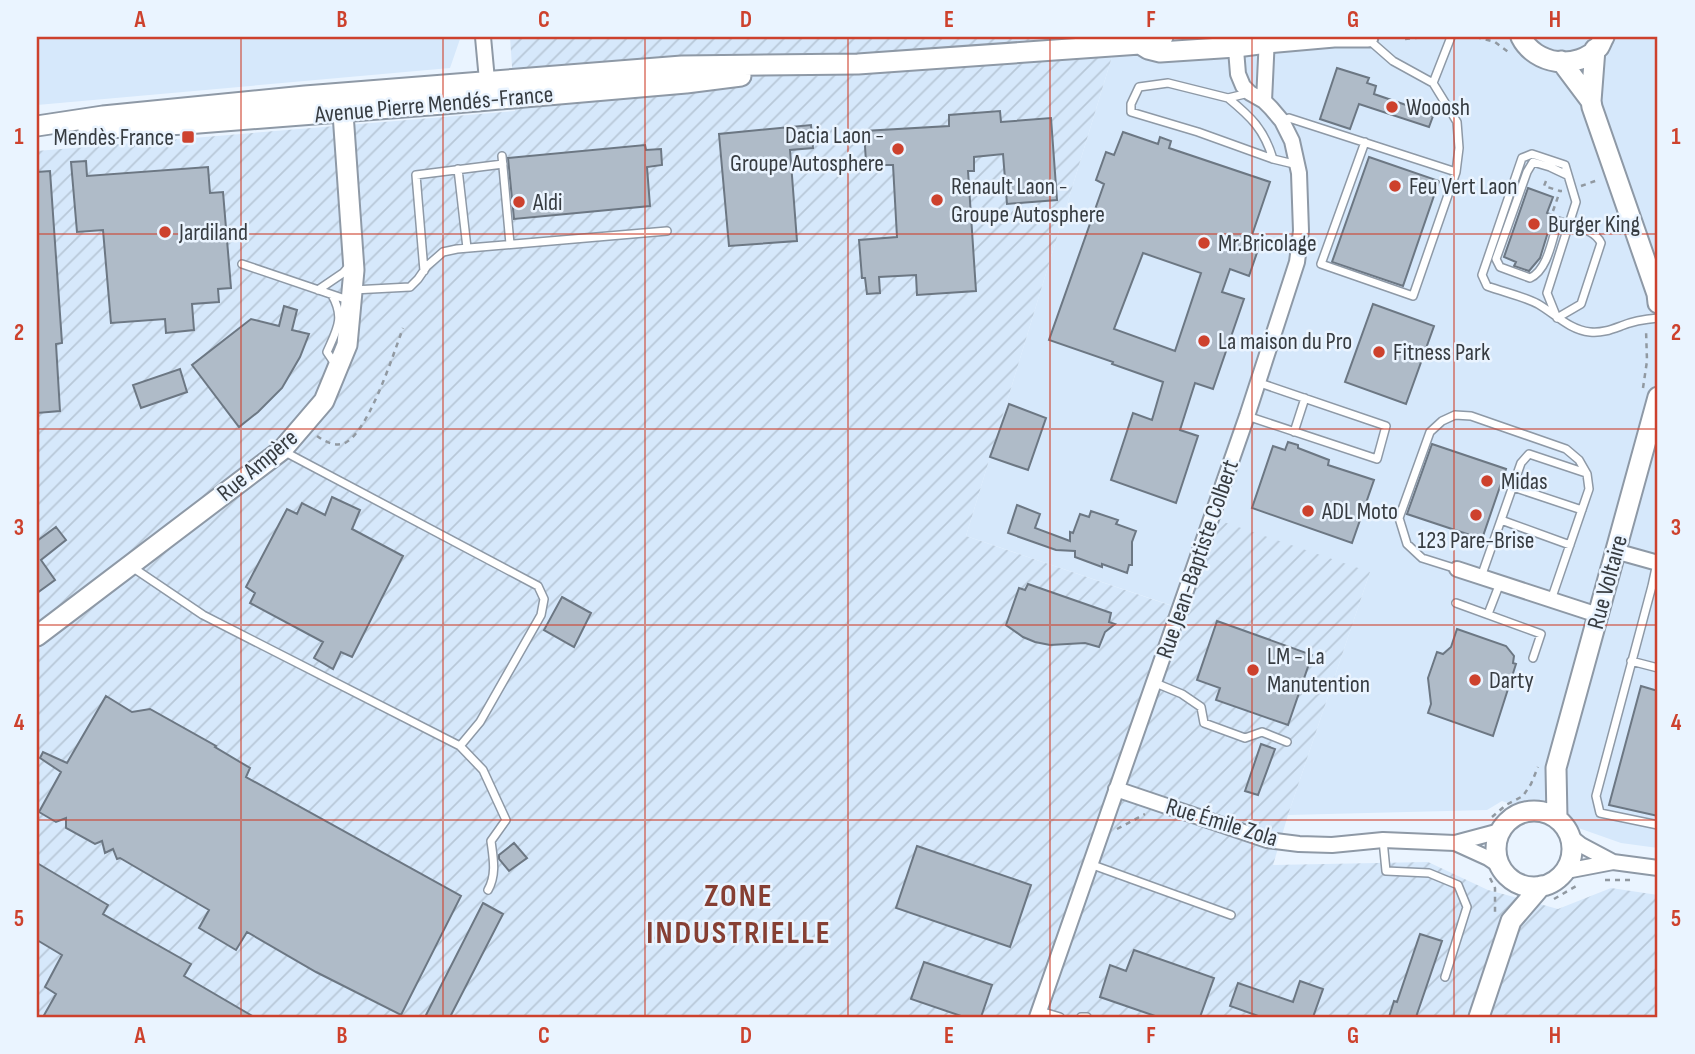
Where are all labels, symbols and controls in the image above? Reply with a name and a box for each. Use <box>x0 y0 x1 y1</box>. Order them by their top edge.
text: A <box>134 6 147 34</box>
text: B <box>337 6 348 34</box>
text: C <box>538 6 550 34</box>
text: D <box>740 6 752 34</box>
text: E <box>944 6 954 34</box>
text: F <box>1146 6 1156 34</box>
text: G <box>1347 6 1359 34</box>
text: H <box>1549 6 1561 34</box>
street label: Avenue Pierre Mendés-France <box>313 80 554 129</box>
place label: Wooosh <box>1406 93 1470 122</box>
marker: Wooosh <box>1384 99 1400 115</box>
place label: Dacia Laon - Groupe Autosphere <box>730 121 884 178</box>
text: 1 <box>14 123 24 151</box>
place label: Mendès France <box>53 123 174 152</box>
text: 1 <box>1671 123 1681 151</box>
marker: Mendès France <box>180 129 196 145</box>
marker: Dacia Laon - Groupe Autosphere <box>890 141 906 157</box>
place label: Renault Laon - Groupe Autosphere <box>951 172 1105 229</box>
place label: Feu Vert Laon <box>1409 172 1518 201</box>
marker: Feu Vert Laon <box>1387 178 1403 194</box>
place label: Aldi <box>532 188 563 217</box>
marker: Renault Laon - Groupe Autosphere <box>929 192 945 208</box>
marker: Aldi <box>511 194 527 210</box>
place label: Burger King <box>1548 210 1640 239</box>
marker: Burger King <box>1526 216 1542 232</box>
place label: Jardiland <box>178 218 248 247</box>
marker: Jardiland <box>157 224 173 240</box>
place label: Mr.Bricolage <box>1218 229 1317 258</box>
marker: Mr.Bricolage <box>1196 235 1212 251</box>
text: 2 <box>14 319 24 347</box>
text: 2 <box>1671 319 1681 347</box>
place label: La maison du Pro <box>1218 327 1352 356</box>
marker: La maison du Pro <box>1196 333 1212 349</box>
place label: Fitness Park <box>1393 338 1490 367</box>
marker: Fitness Park <box>1371 344 1387 360</box>
street label: Rue Ampère <box>211 423 304 507</box>
street label: Rue Jean-Baptiste Colbert <box>1150 456 1245 662</box>
place label: Midas <box>1501 467 1548 496</box>
marker: Midas <box>1479 473 1495 489</box>
place label: ADL Moto <box>1321 497 1398 526</box>
marker: ADL Moto <box>1300 503 1316 519</box>
marker: 123 Pare-Brise <box>1468 507 1484 523</box>
text: 3 <box>14 514 24 542</box>
text: 3 <box>1671 514 1681 542</box>
place label: 123 Pare-Brise <box>1418 526 1534 555</box>
street label: Rue Voltaire <box>1581 532 1634 632</box>
place label: LM - La Manutention <box>1267 642 1370 699</box>
marker: LM - La Manutention <box>1245 662 1261 678</box>
place label: Darty <box>1489 666 1534 695</box>
marker: Darty <box>1467 672 1483 688</box>
text: 4 <box>14 709 25 737</box>
text: 4 <box>1671 709 1682 737</box>
street label: Rue Émile Zola <box>1162 792 1281 853</box>
district label: ZONE INDUSTRIELLE <box>646 877 832 953</box>
text: 5 <box>14 905 24 933</box>
text: 5 <box>1671 905 1681 933</box>
text: A <box>134 1022 147 1050</box>
text: B <box>337 1022 348 1050</box>
text: C <box>538 1022 550 1050</box>
text: D <box>740 1022 752 1050</box>
text: E <box>944 1022 954 1050</box>
text: F <box>1146 1022 1156 1050</box>
text: G <box>1347 1022 1359 1050</box>
text: H <box>1549 1022 1561 1050</box>

